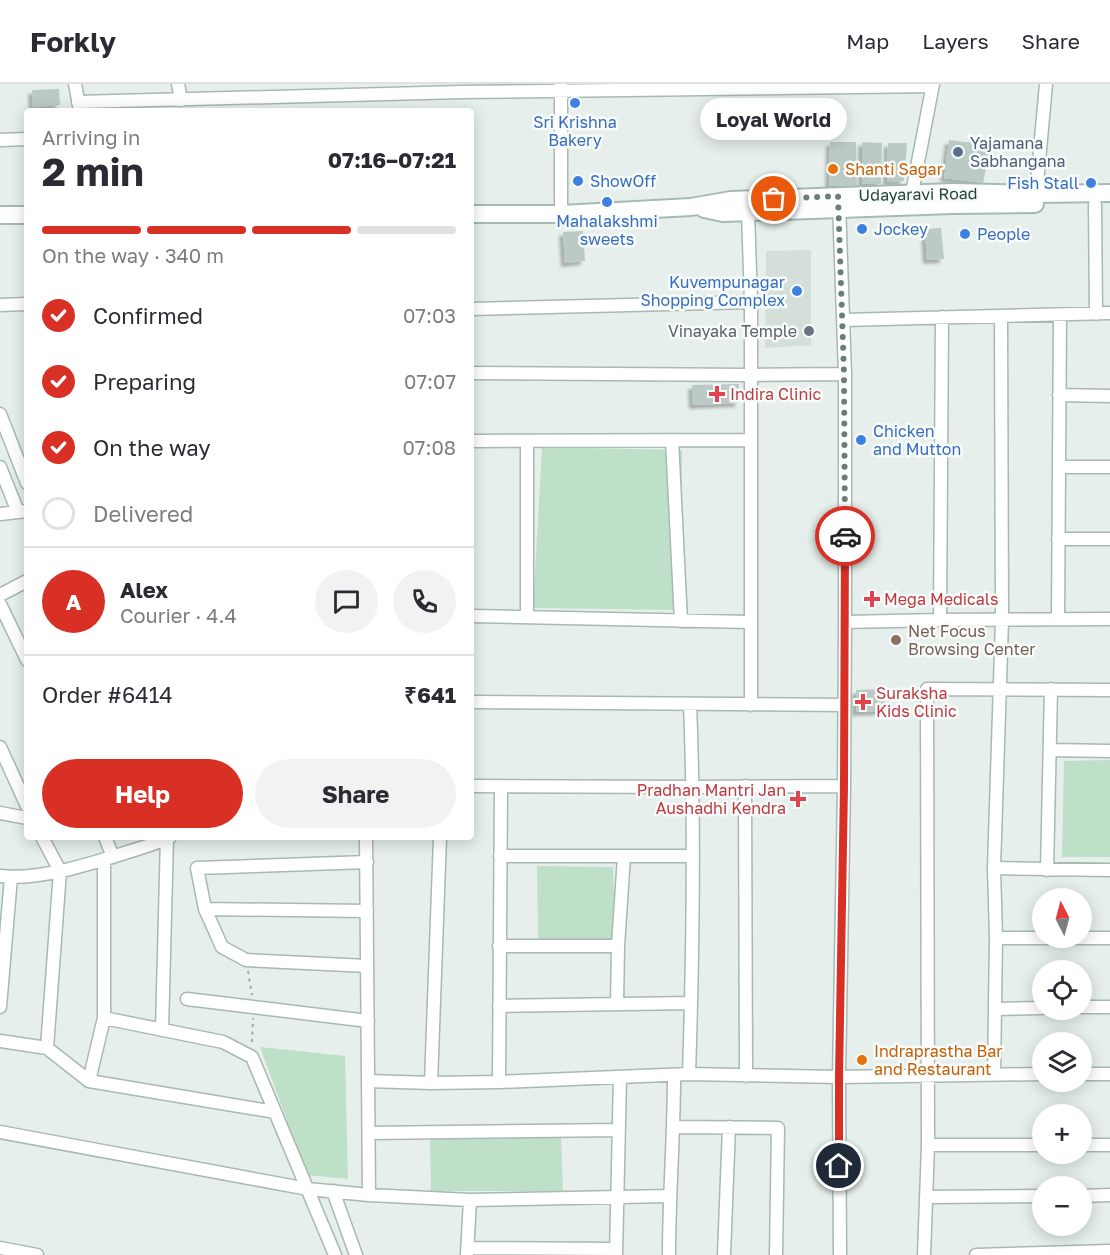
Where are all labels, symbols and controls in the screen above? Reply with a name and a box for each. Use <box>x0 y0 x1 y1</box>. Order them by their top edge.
text: Forkly <box>30 25 116 58</box>
text: Map <box>846 28 889 54</box>
text: Layers <box>922 28 989 54</box>
text: Share <box>1022 28 1080 54</box>
marker: Sri Krishna Bakery <box>568 96 582 110</box>
callout: Loyal World <box>700 97 848 139</box>
text: Loyal World <box>716 107 831 131</box>
place label: Sri Krishna Bakery <box>533 112 617 150</box>
text: Arriving in <box>42 125 140 149</box>
place label: Yajamana Sabhangana <box>970 133 1066 171</box>
marker: Yajamana Sabhangana <box>951 145 965 159</box>
text: 07:16–07:21 <box>328 146 456 173</box>
text: 2 min <box>42 148 144 195</box>
place label: Shanti Sagar <box>845 159 943 179</box>
marker: Shanti Sagar <box>826 162 840 176</box>
place label: ShowOff <box>590 171 656 191</box>
pin <box>748 173 799 224</box>
place label: Fish Stall <box>1007 173 1079 193</box>
marker: ShowOff <box>571 174 585 188</box>
marker: Fish Stall <box>1084 176 1098 190</box>
icon: bag <box>757 182 790 215</box>
street label: Udayaravi Road <box>858 183 978 205</box>
marker: Mahalakshmi sweets <box>600 195 614 209</box>
place label: Mahalakshmi sweets <box>556 211 658 249</box>
place label: Jockey <box>874 219 928 239</box>
marker: Jockey <box>855 222 869 236</box>
place label: People <box>977 224 1030 244</box>
marker: People <box>958 227 972 241</box>
text: On the way · 340 m <box>42 243 224 267</box>
place label: Kuvempunagar Shopping Complex <box>640 272 785 310</box>
marker: Kuvempunagar Shopping Complex <box>790 284 804 298</box>
icon: check <box>42 299 75 332</box>
text: Confirmed <box>93 302 203 329</box>
text: 07:03 <box>403 303 456 327</box>
place label: Vinayaka Temple <box>668 321 797 341</box>
marker: Vinayaka Temple <box>802 324 816 338</box>
icon: check <box>42 365 75 398</box>
text: Preparing <box>93 368 196 395</box>
text: 07:07 <box>404 369 456 393</box>
place label: Indira Clinic <box>730 384 822 404</box>
marker: Indira Clinic <box>708 385 726 403</box>
place label: Chicken and Mutton <box>873 421 961 459</box>
icon: check <box>42 431 75 464</box>
marker: Chicken and Mutton <box>854 433 868 447</box>
text: On the way <box>93 434 211 461</box>
text: 07:08 <box>402 435 456 459</box>
text: Delivered <box>93 500 193 527</box>
courier <box>815 506 875 566</box>
icon: car <box>829 520 862 553</box>
button: chat <box>315 570 378 633</box>
button: phone <box>393 570 456 633</box>
text: Alex <box>120 576 168 603</box>
text: A <box>66 588 81 615</box>
place label: Mega Medicals <box>884 589 998 609</box>
marker: Mega Medicals <box>865 592 879 606</box>
text: Courier · 4.4 <box>120 603 237 627</box>
place label: Net Focus Browsing Center <box>908 621 1035 659</box>
marker: Net Focus Browsing Center <box>889 633 903 647</box>
text: Order #6414 <box>42 681 173 708</box>
text: ₹641 <box>404 681 456 708</box>
place label: Suraksha Kids Clinic <box>876 683 957 721</box>
marker: Suraksha Kids Clinic <box>854 693 872 711</box>
button: Help <box>42 759 243 828</box>
button: Share <box>255 759 456 828</box>
place label: Pradhan Mantri Jan Aushadhi Kendra <box>637 780 786 818</box>
marker: Pradhan Mantri Jan Aushadhi Kendra <box>791 792 805 806</box>
north arrow <box>1032 888 1092 948</box>
map controls <box>1032 888 1092 1236</box>
button: locate <box>1032 960 1092 1020</box>
button: layers <box>1032 1032 1092 1092</box>
place label: Indraprastha Bar and Restaurant <box>874 1041 1003 1079</box>
marker: Indraprastha Bar and Restaurant <box>855 1053 869 1067</box>
button: + <box>1032 1104 1092 1164</box>
pin <box>813 1140 864 1191</box>
icon: home <box>822 1149 855 1182</box>
button: − <box>1032 1176 1092 1236</box>

